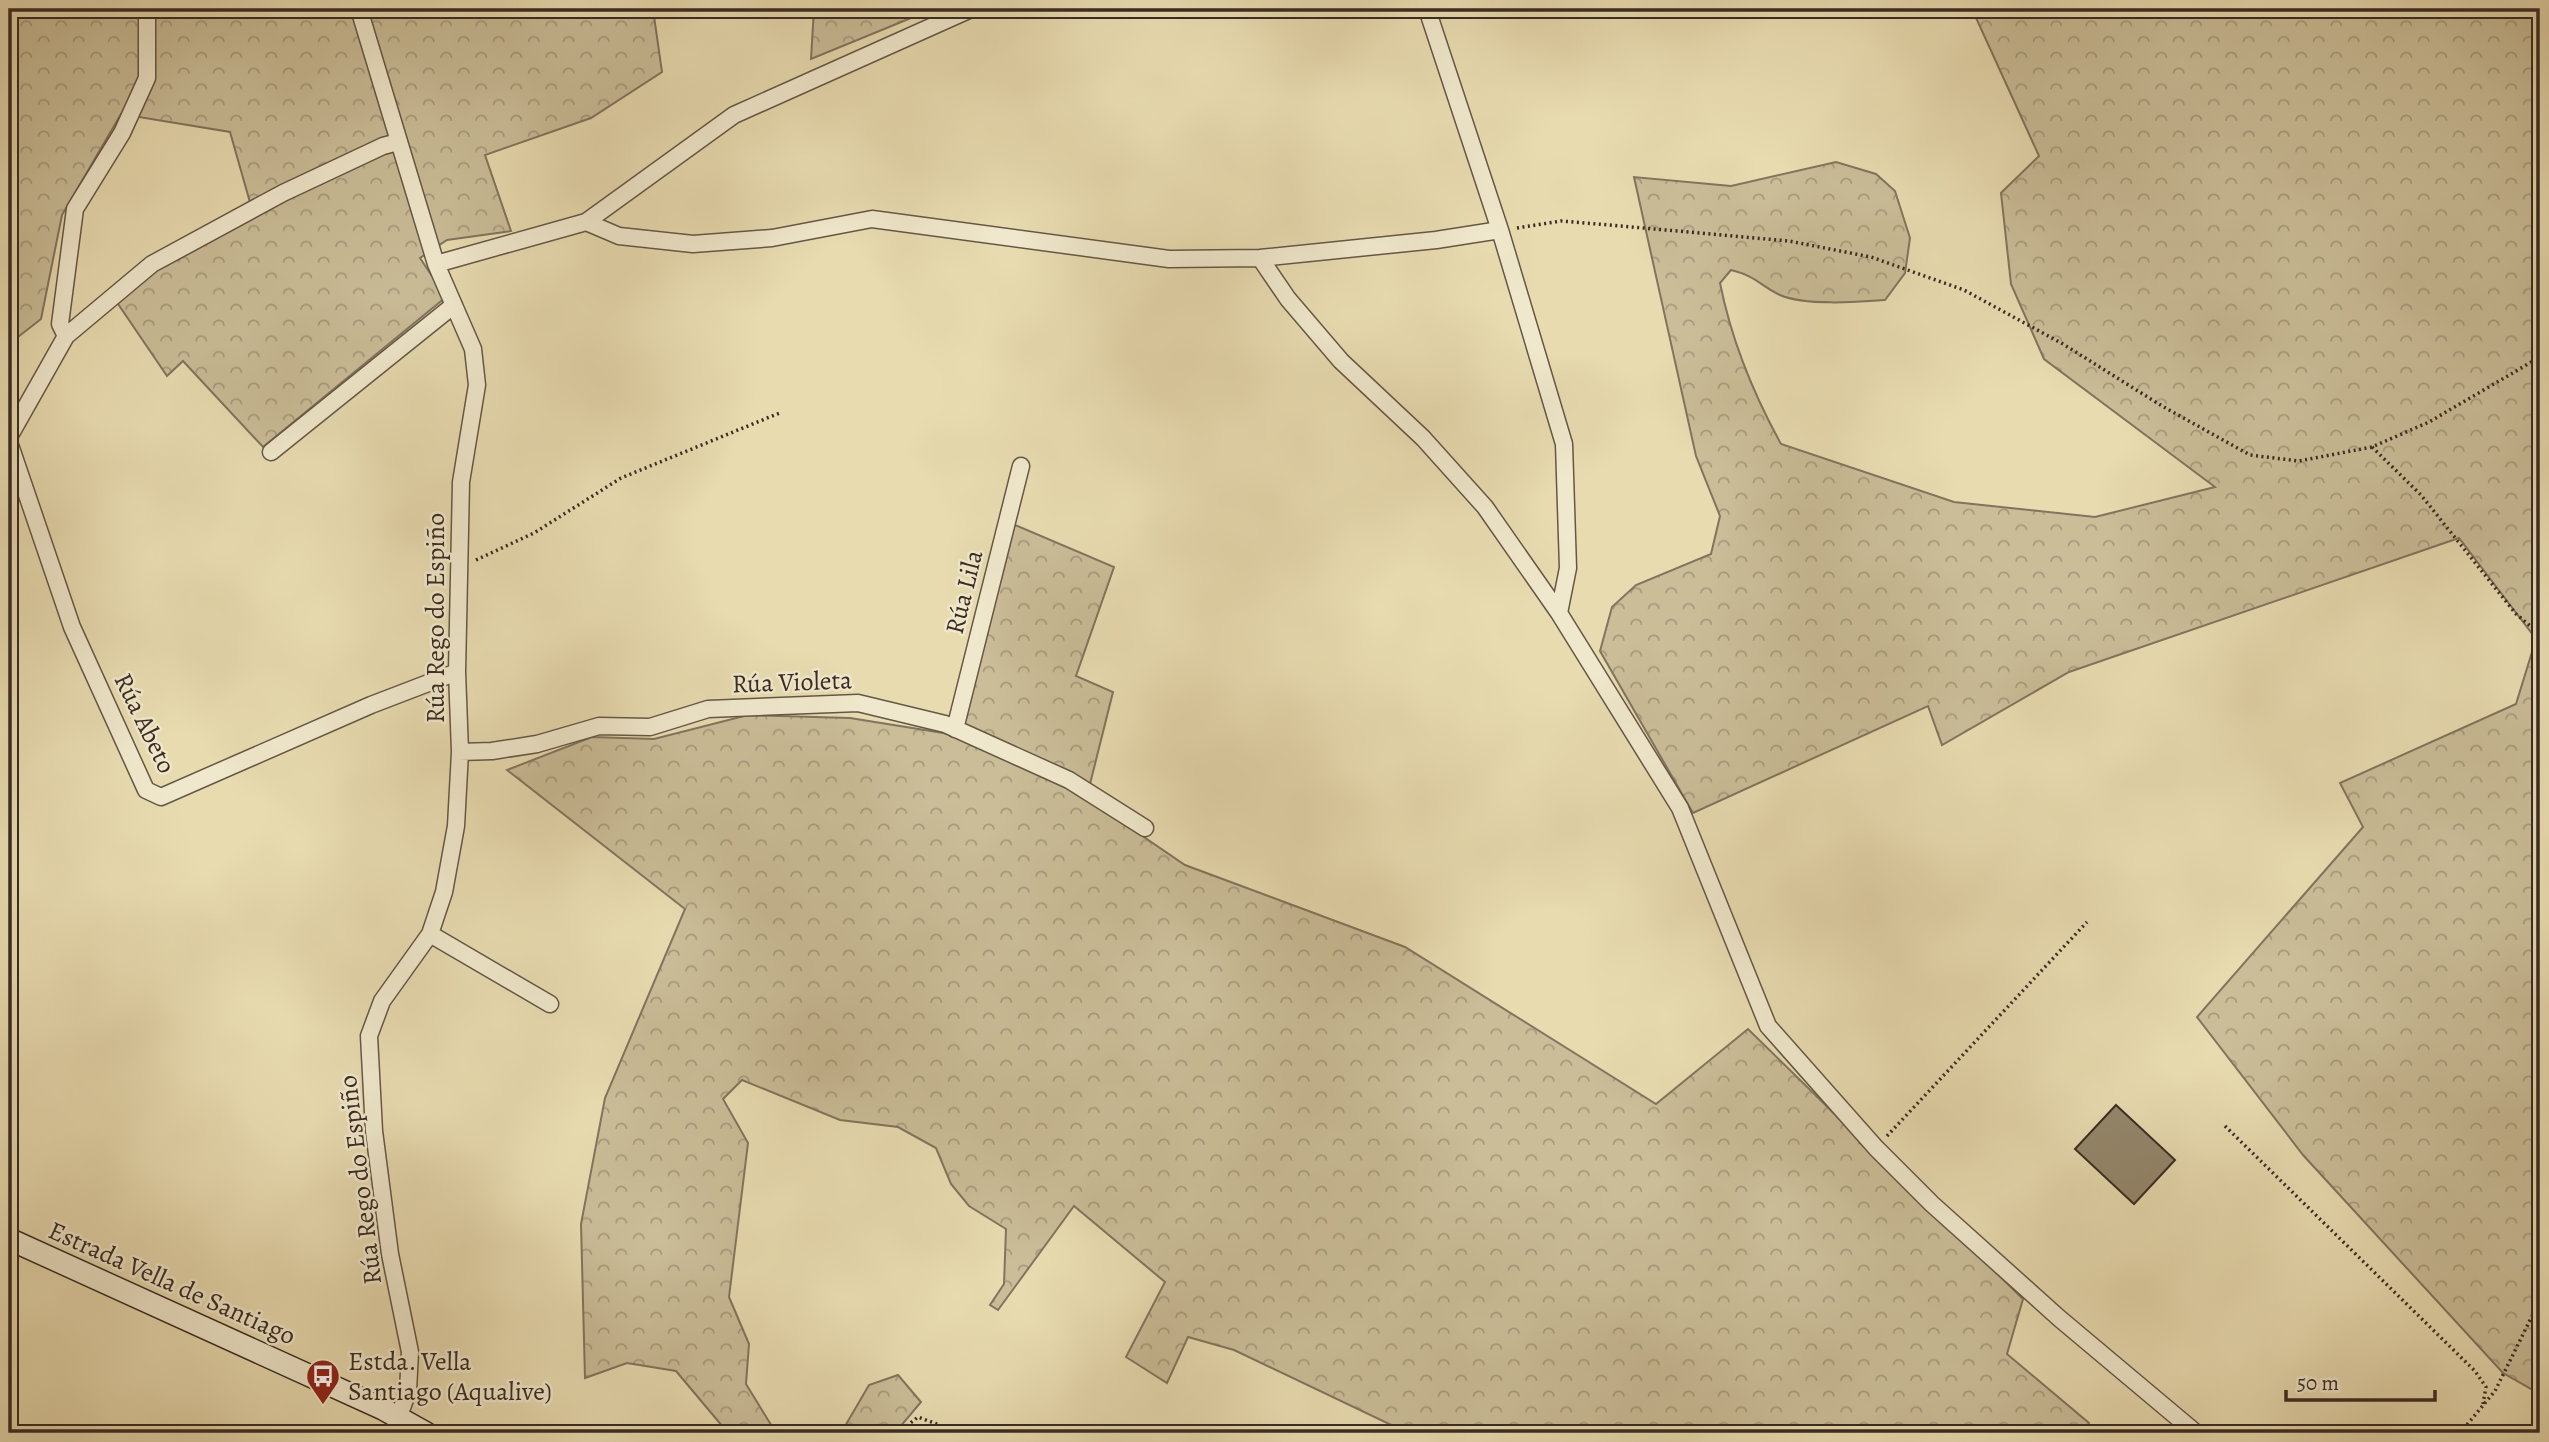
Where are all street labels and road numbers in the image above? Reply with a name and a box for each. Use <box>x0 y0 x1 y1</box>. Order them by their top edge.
street label: Rúa Rego do Espiño <box>418 513 453 723</box>
street label: Rúa Lila <box>937 546 991 638</box>
street label: Rúa Violeta <box>731 662 853 702</box>
street label: Rúa Abeto <box>106 667 184 779</box>
street label: Rúa Rego do Espiño <box>330 1073 390 1287</box>
street label: Estrada Vella de Santiago <box>43 1213 301 1353</box>

